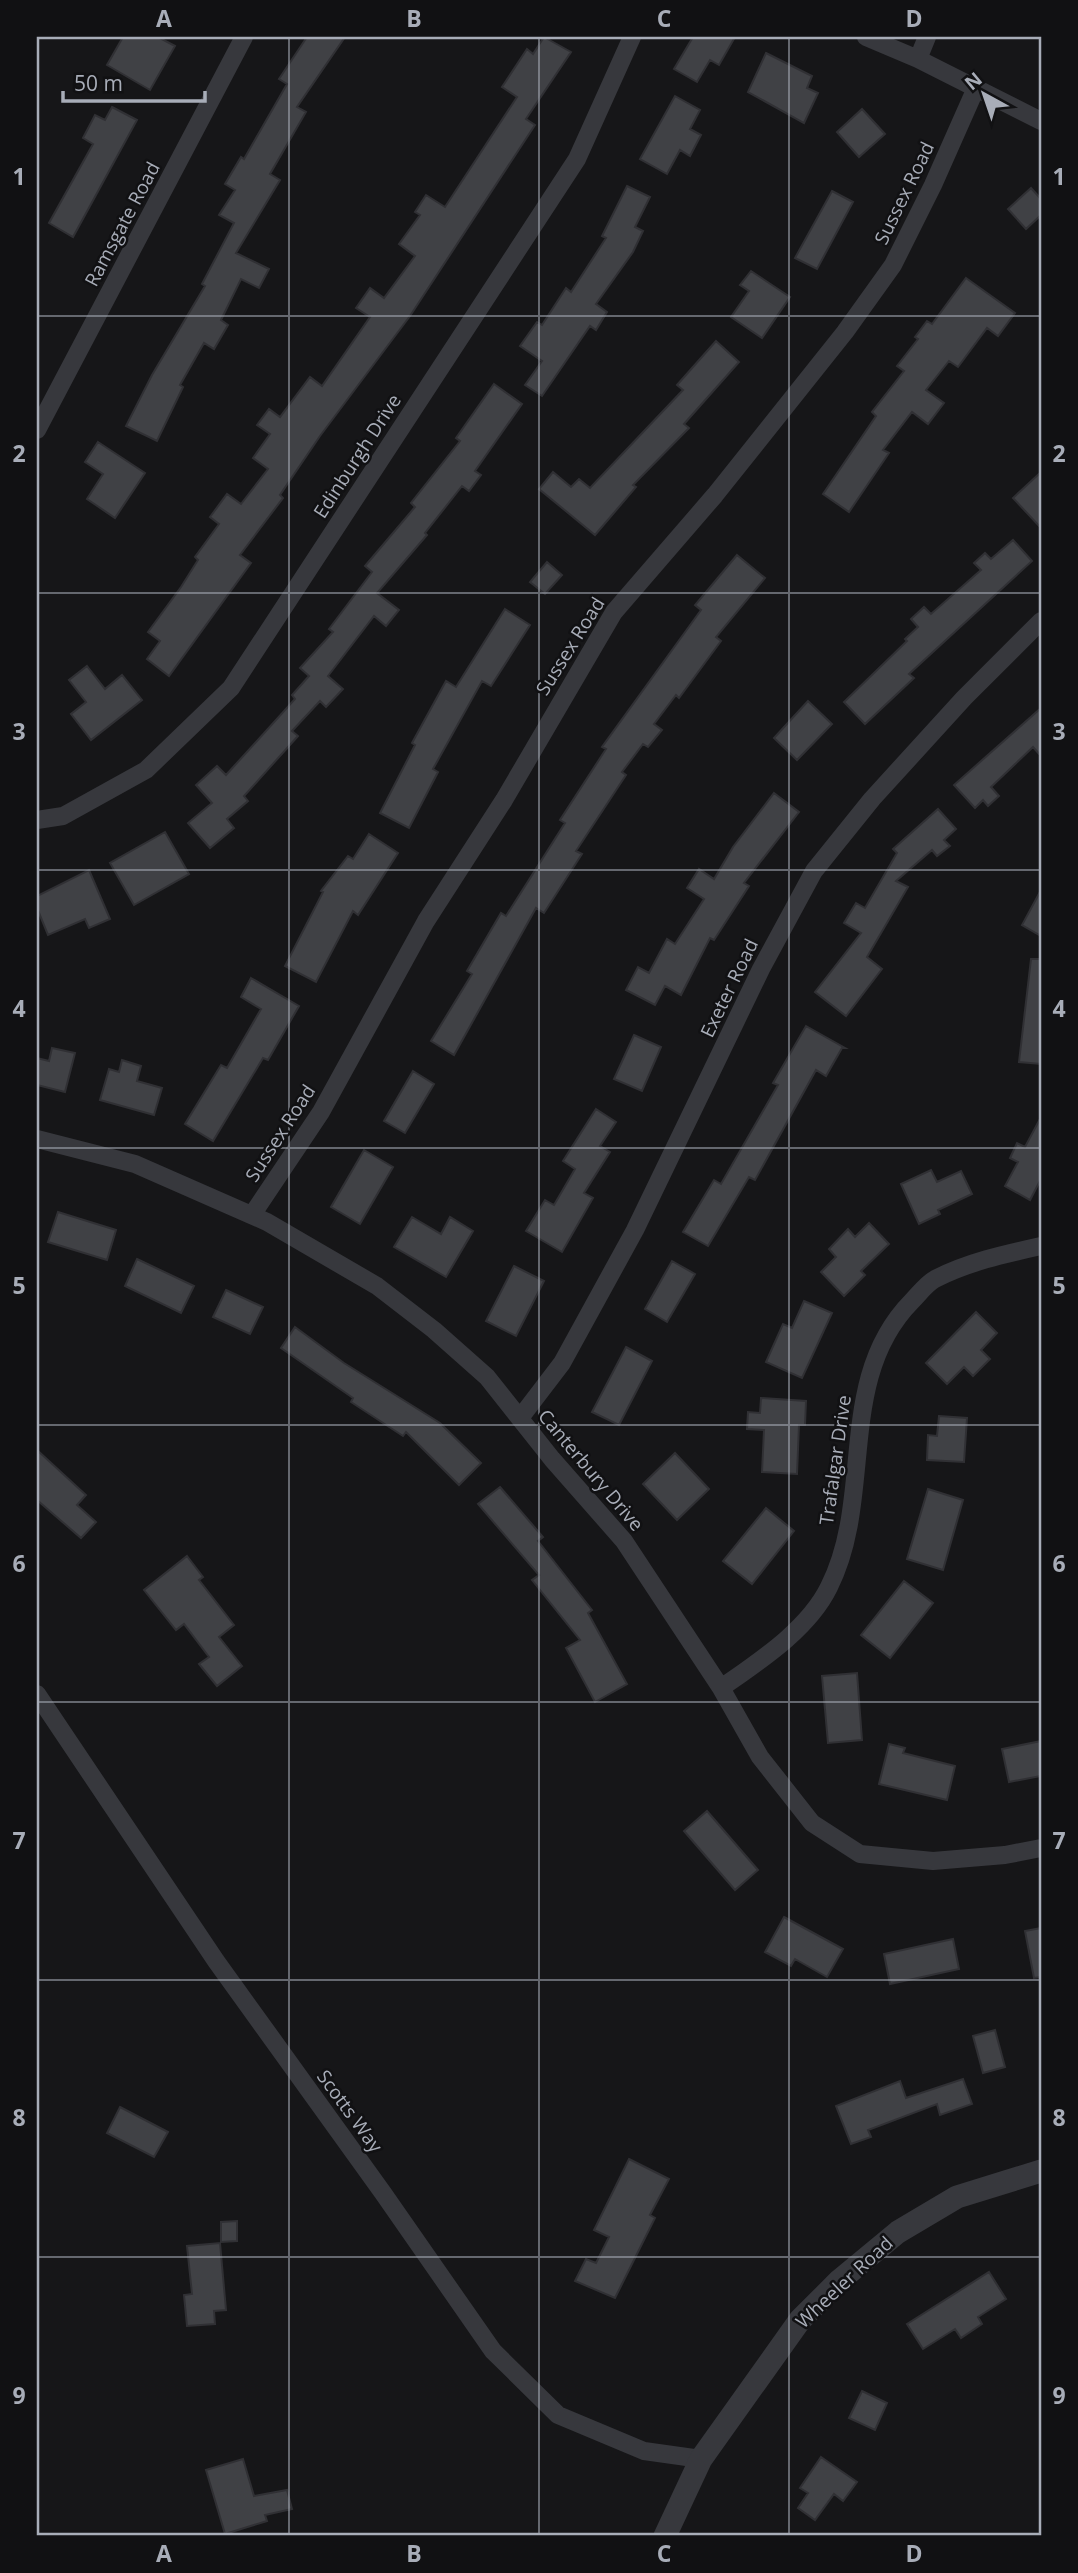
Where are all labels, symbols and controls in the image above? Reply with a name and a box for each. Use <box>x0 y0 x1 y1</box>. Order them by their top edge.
text: A <box>156 2 172 34</box>
text: B <box>406 2 422 34</box>
text: C <box>657 2 671 34</box>
text: D <box>905 2 923 34</box>
scale bar <box>63 60 205 104</box>
north arrow <box>948 60 1018 130</box>
text: N <box>959 66 987 96</box>
text: 50 m <box>74 69 123 97</box>
street label: Sussex Road <box>868 137 940 249</box>
street label: Ramsgate Road <box>78 157 166 291</box>
text: 1 <box>12 160 26 192</box>
text: 1 <box>1052 160 1066 192</box>
street label: Edinburgh Drive <box>307 389 407 523</box>
text: 2 <box>12 437 26 469</box>
text: 2 <box>1052 437 1066 469</box>
street label: Sussex Road <box>530 592 610 700</box>
text: 3 <box>12 715 26 747</box>
text: 3 <box>1052 715 1066 747</box>
street label: Exeter Road <box>694 934 764 1042</box>
text: 4 <box>12 992 26 1024</box>
text: 4 <box>1052 992 1066 1024</box>
street label: Sussex Road <box>239 1079 321 1187</box>
text: 5 <box>12 1269 26 1301</box>
text: 5 <box>1052 1269 1066 1301</box>
street label: Trafalgar Drive <box>813 1394 857 1526</box>
street label: Canterbury Drive <box>532 1404 650 1536</box>
text: 6 <box>12 1547 26 1579</box>
text: 6 <box>1052 1547 1066 1579</box>
text: 7 <box>12 1824 26 1856</box>
text: 7 <box>1052 1824 1066 1856</box>
street label: Scotts Way <box>311 2064 389 2158</box>
text: 8 <box>12 2101 26 2133</box>
text: 8 <box>1052 2101 1066 2133</box>
street label: Wheeler Road <box>790 2230 898 2334</box>
text: 9 <box>12 2379 26 2411</box>
text: 9 <box>1052 2379 1066 2411</box>
text: A <box>156 2537 172 2569</box>
text: B <box>406 2537 422 2569</box>
text: C <box>657 2537 671 2569</box>
text: D <box>905 2537 923 2569</box>

